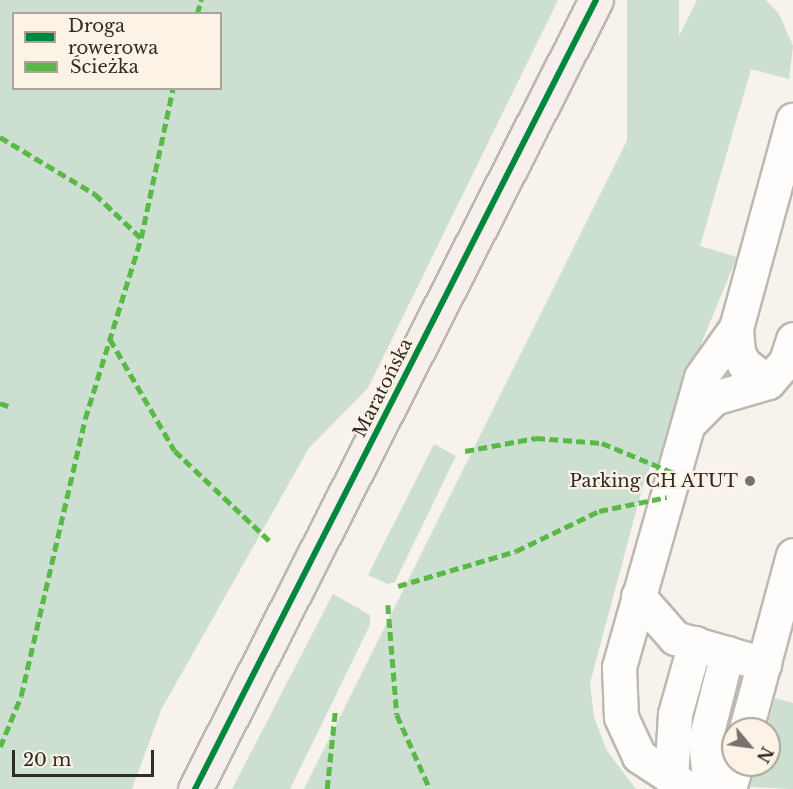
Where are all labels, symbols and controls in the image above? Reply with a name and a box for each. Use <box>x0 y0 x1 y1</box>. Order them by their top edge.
legend <box>12 12 222 90</box>
text: Droga rowerowa <box>68 15 158 59</box>
text: Ścieżka <box>70 56 139 78</box>
street label: Maratońska <box>349 335 417 441</box>
place label: Parking CH ATUT <box>568 470 738 492</box>
marker: Parking CH ATUT <box>743 474 757 488</box>
north arrow <box>721 717 781 777</box>
scale bar <box>15 738 158 776</box>
text: N <box>753 743 777 766</box>
text: 20 m <box>23 749 71 771</box>

